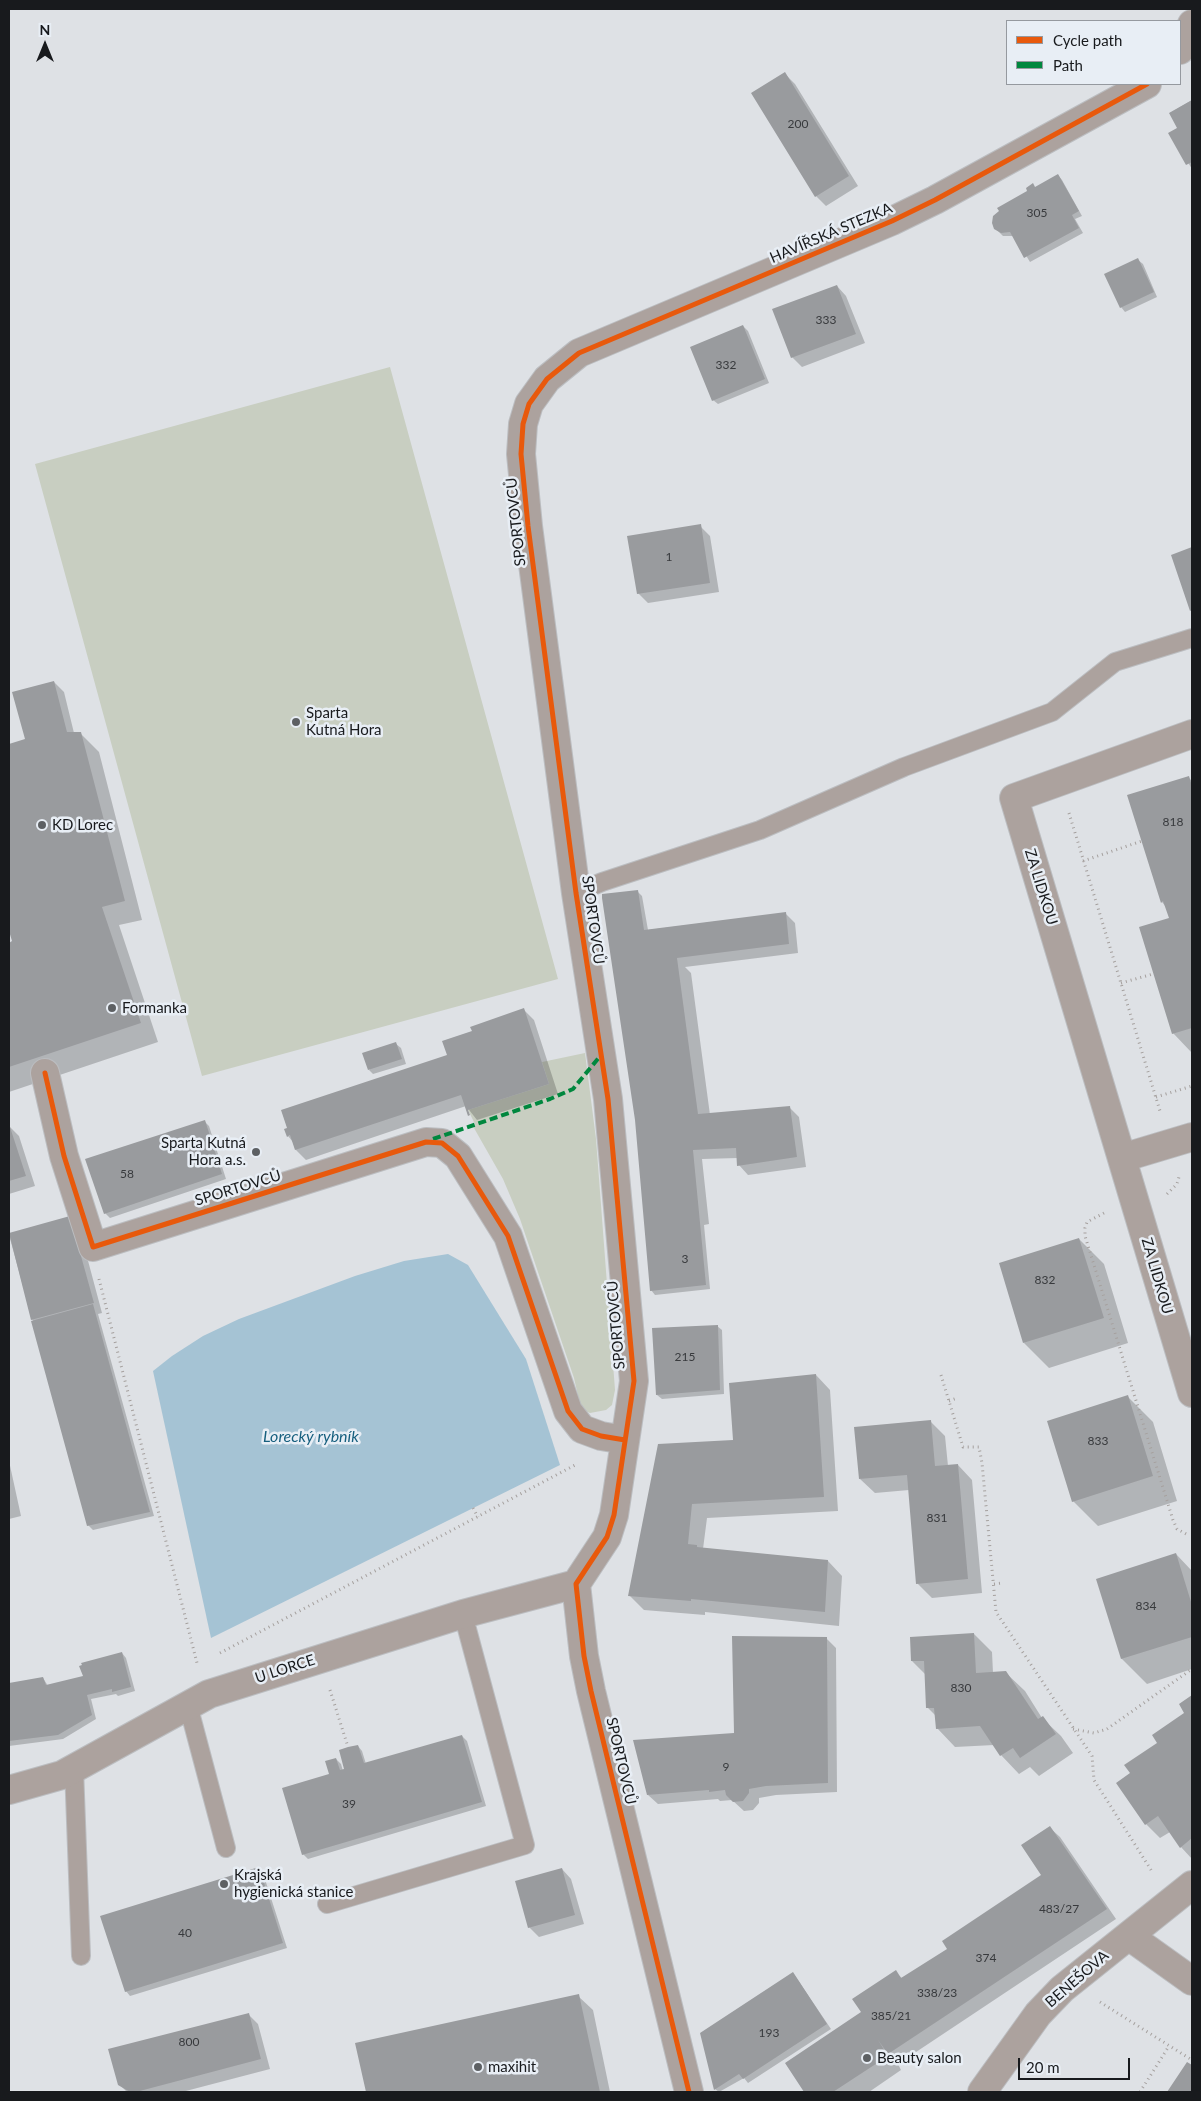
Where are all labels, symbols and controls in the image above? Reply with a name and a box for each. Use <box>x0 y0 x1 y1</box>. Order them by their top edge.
north arrow <box>20 20 70 70</box>
legend <box>1006 20 1181 85</box>
text: N <box>40 21 50 38</box>
text: Cycle path <box>1053 31 1122 49</box>
text: Path <box>1053 56 1083 74</box>
house number: 200 <box>788 117 808 131</box>
street label: HAVÍŘSKÁ STEZKA <box>767 199 895 267</box>
house number: 305 <box>1027 206 1047 220</box>
house number: 333 <box>816 313 836 327</box>
house number: 332 <box>716 358 736 372</box>
street label: SPORTOVCŮ <box>502 477 530 567</box>
house number: 1 <box>666 550 672 564</box>
place label: Sparta Kutná Hora <box>306 704 381 739</box>
marker: Sparta Kutná Hora <box>290 716 302 728</box>
house number: 818 <box>1163 815 1183 829</box>
place label: KD Lorec <box>52 816 113 834</box>
marker: KD Lorec <box>36 819 48 831</box>
street label: ZA LIDKOU <box>1021 847 1061 927</box>
street label: SPORTOVCŮ <box>578 875 608 965</box>
place label: Formanka <box>122 999 187 1017</box>
marker: Formanka <box>106 1002 118 1014</box>
place label: Sparta Kutná Hora a.s. <box>161 1134 246 1169</box>
marker: Sparta Kutná Hora a.s. <box>250 1146 262 1158</box>
street label: SPORTOVCŮ <box>193 1166 283 1210</box>
house number: 58 <box>120 1167 134 1181</box>
street label: ZA LIDKOU <box>1138 1236 1176 1316</box>
house number: 3 <box>682 1252 688 1266</box>
house number: 832 <box>1035 1273 1055 1287</box>
street label: SPORTOVCŮ <box>603 1280 629 1370</box>
house number: 215 <box>675 1350 695 1364</box>
water label: Lorecký rybník <box>263 1427 359 1447</box>
house number: 833 <box>1088 1434 1108 1448</box>
house number: 831 <box>927 1511 947 1525</box>
house number: 834 <box>1136 1599 1156 1613</box>
street label: U LORCE <box>253 1651 317 1687</box>
house number: 830 <box>951 1681 971 1695</box>
street label: SPORTOVCŮ <box>602 1716 640 1806</box>
house number: 9 <box>723 1760 729 1774</box>
house number: 39 <box>342 1797 356 1811</box>
place label: Krajská hygienická stanice <box>234 1866 353 1901</box>
marker: Krajská hygienická stanice <box>218 1878 230 1890</box>
house number: 483/27 <box>1039 1902 1079 1916</box>
house number: 40 <box>178 1926 192 1940</box>
street label: BENEŠOVA <box>1042 1947 1112 2011</box>
house number: 374 <box>976 1951 996 1965</box>
house number: 338/23 <box>917 1986 957 2000</box>
house number: 385/21 <box>871 2009 911 2023</box>
house number: 193 <box>759 2026 779 2040</box>
house number: 800 <box>179 2035 199 2049</box>
scale bar <box>1021 2048 1134 2080</box>
place label: Beauty salon <box>877 2049 962 2067</box>
marker: Beauty salon <box>861 2052 873 2064</box>
place label: maxihit <box>488 2058 536 2076</box>
text: 20 m <box>1026 2058 1060 2076</box>
marker: maxihit <box>472 2061 484 2073</box>

